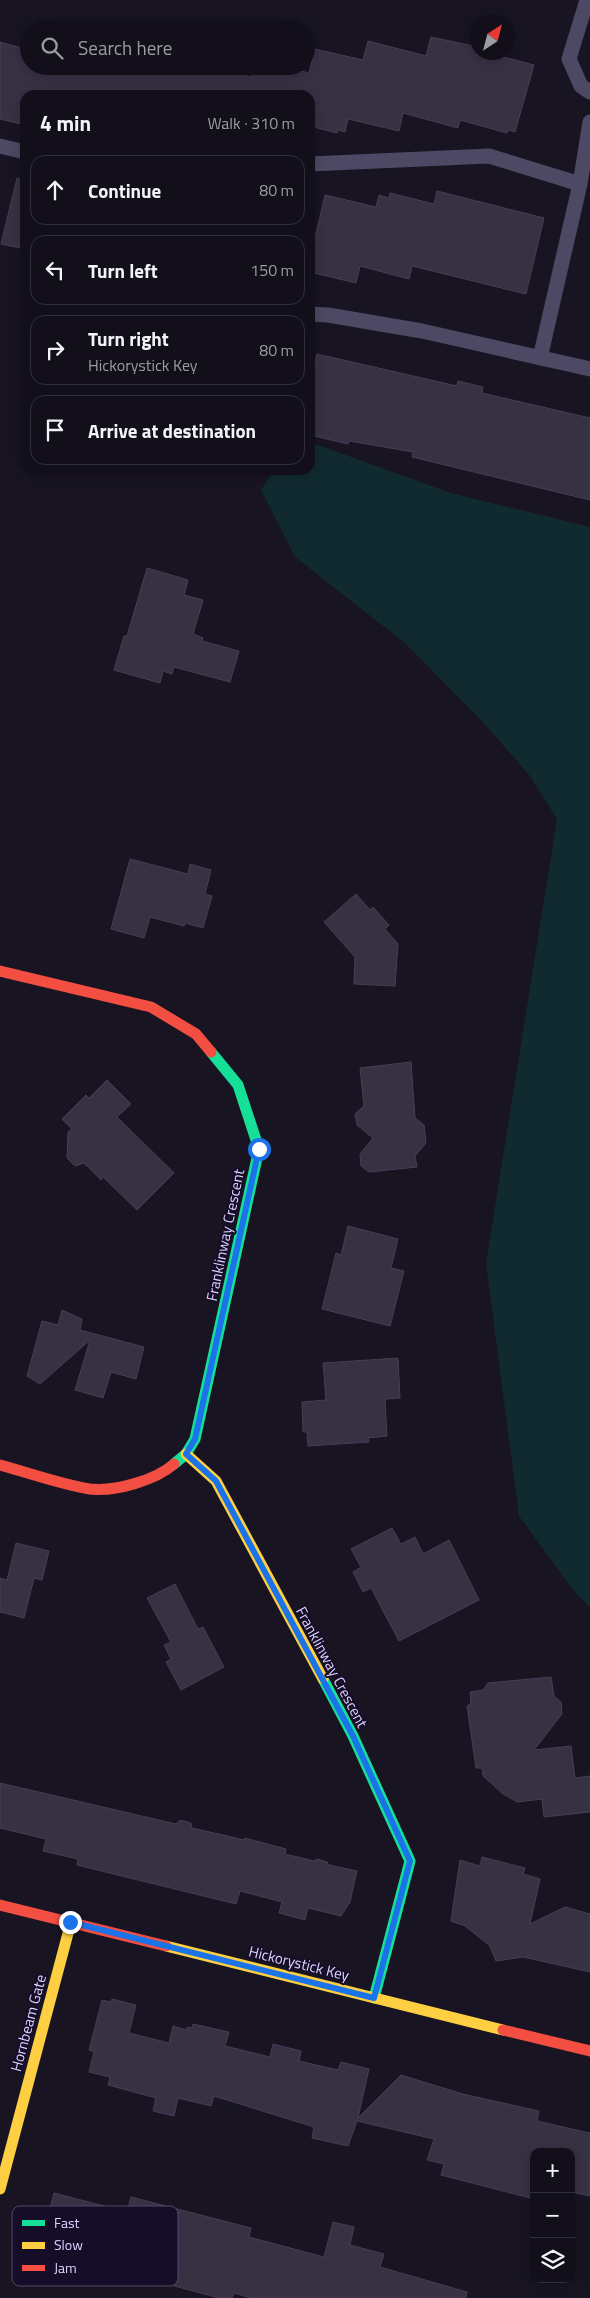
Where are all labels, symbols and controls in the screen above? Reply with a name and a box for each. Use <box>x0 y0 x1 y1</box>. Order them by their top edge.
north arrow <box>470 15 515 60</box>
search box <box>20 20 315 75</box>
text: Search here <box>78 33 172 62</box>
icon: search <box>38 34 66 62</box>
text: 4 min <box>40 107 91 139</box>
text: Walk · 310 m <box>207 111 295 135</box>
icon: ahead <box>41 176 69 204</box>
text: Continue <box>88 176 161 205</box>
text: 80 m <box>259 178 294 202</box>
icon: left <box>41 256 69 284</box>
text: Turn left <box>88 256 158 285</box>
text: 150 m <box>250 258 294 282</box>
text: Turn right <box>88 324 169 353</box>
icon: right <box>41 336 69 364</box>
text: 80 m <box>259 338 294 362</box>
text: Hickorystick Key <box>88 353 198 377</box>
icon: arrive <box>41 416 69 444</box>
text: Arrive at destination <box>88 416 256 445</box>
route start <box>248 1138 271 1161</box>
street label: Franklinway Crescent <box>200 1166 250 1303</box>
street label: Franklinway Crescent <box>290 1602 374 1732</box>
route end <box>59 1911 82 1934</box>
street label: Hickorystick Key <box>246 1939 352 1987</box>
street label: Hornbeam Gate <box>4 1972 52 2074</box>
map controls <box>530 2148 575 2283</box>
button: + <box>530 2148 575 2193</box>
button: − <box>530 2193 575 2238</box>
legend <box>12 2206 178 2286</box>
text: Fast <box>54 2212 79 2233</box>
text: Slow <box>54 2234 83 2255</box>
button: layers <box>530 2238 575 2283</box>
text: Jam <box>54 2257 77 2278</box>

